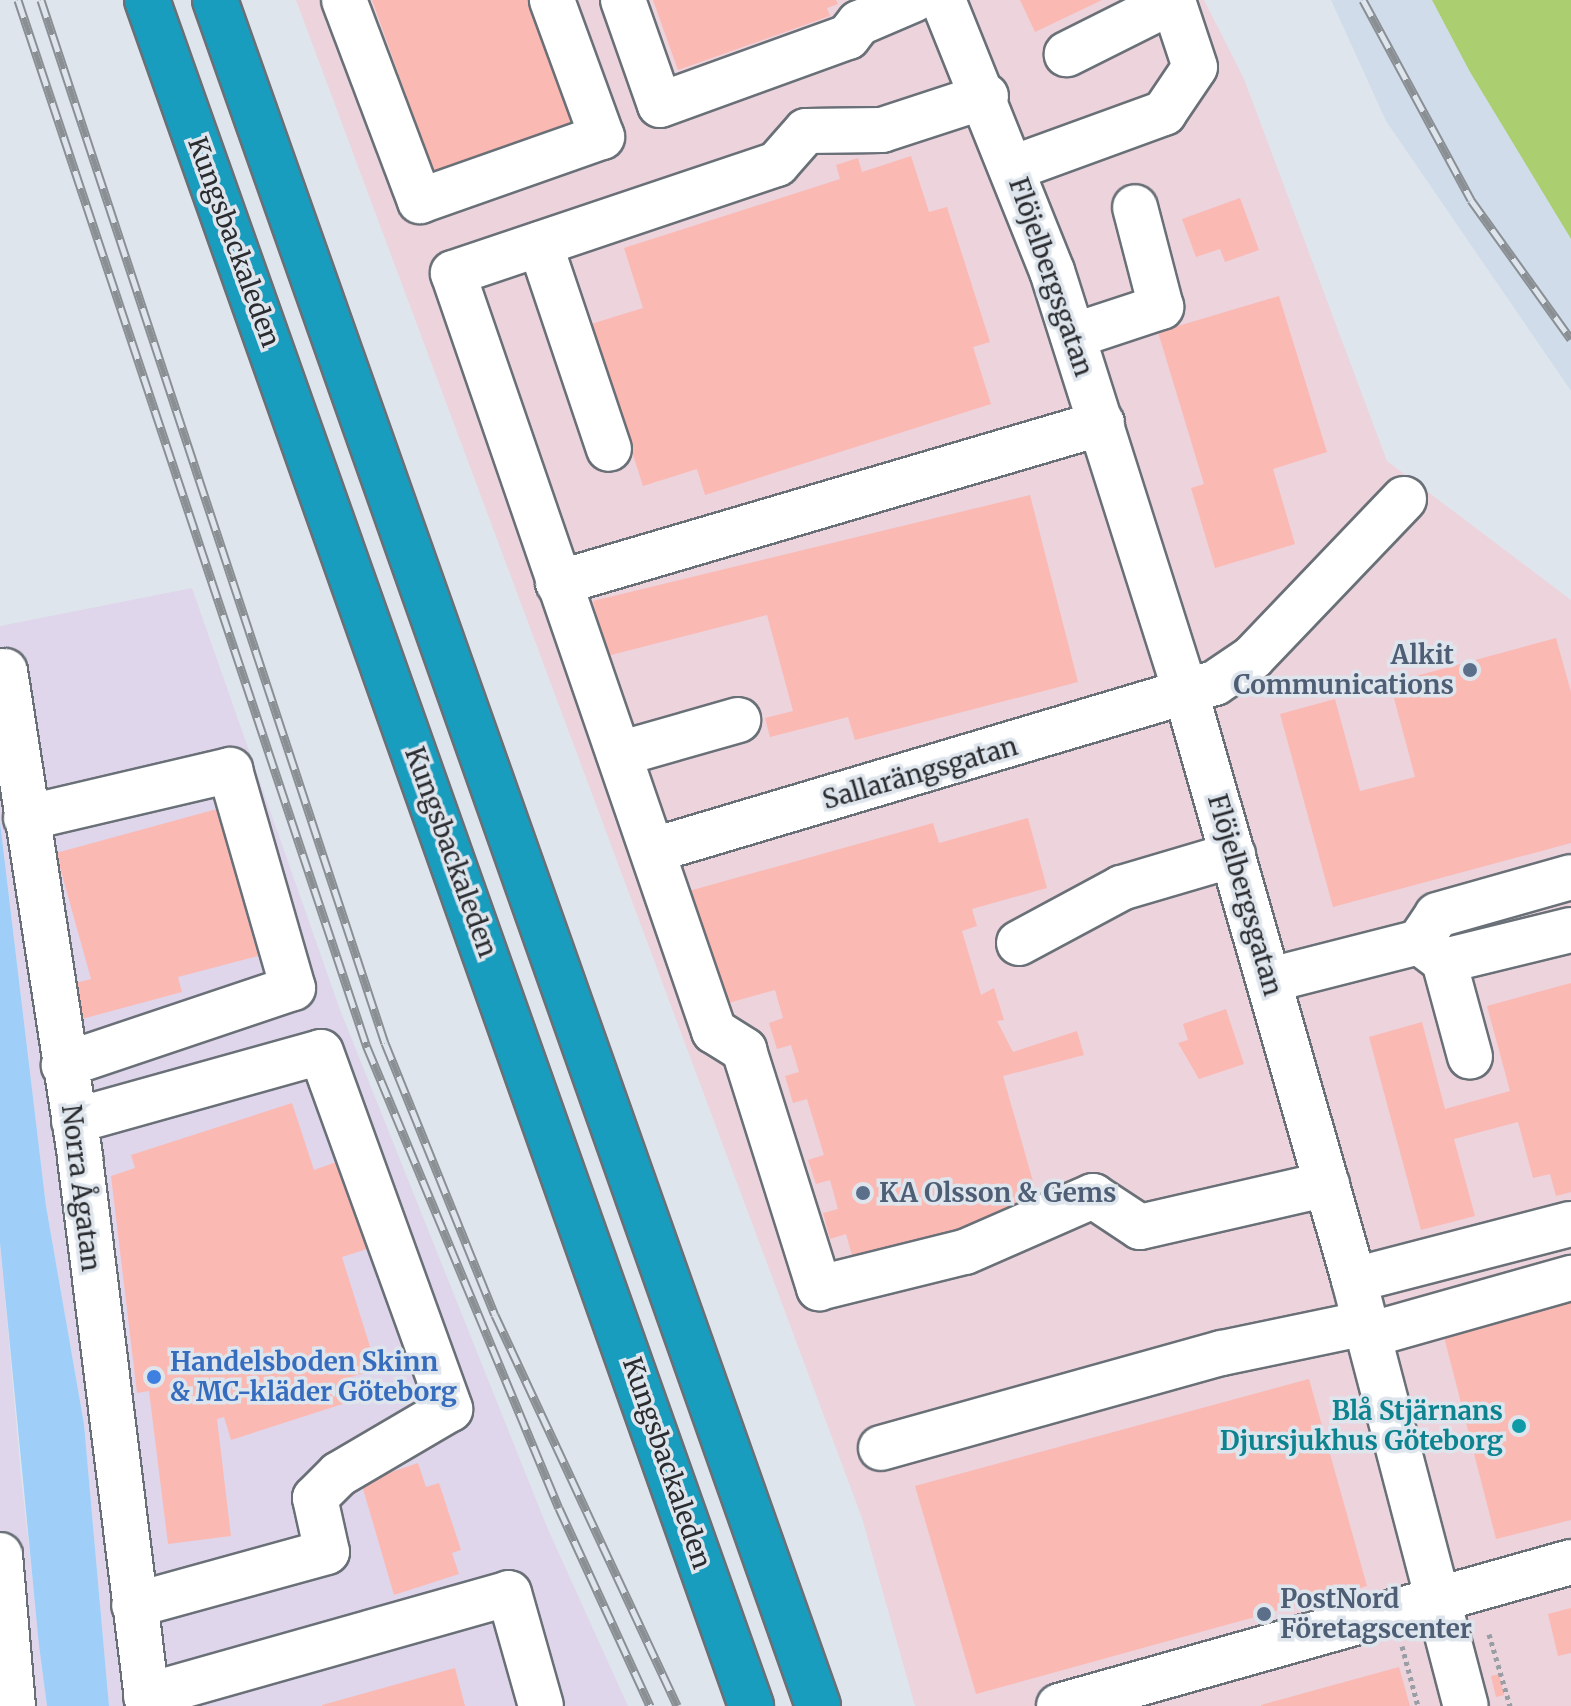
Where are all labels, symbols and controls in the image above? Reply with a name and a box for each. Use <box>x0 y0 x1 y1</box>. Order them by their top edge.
street label: Kungsbackaleden <box>182 133 286 351</box>
street label: Flöjelbergsgatan <box>1002 174 1100 380</box>
place label: Alkit Communications <box>1233 639 1454 700</box>
marker: Alkit Communications <box>1461 661 1479 679</box>
street label: Sallarängsgatan <box>819 730 1021 816</box>
street label: Kungsbackaleden <box>399 743 503 961</box>
street label: Flöjelbergsgatan <box>1201 791 1289 999</box>
street label: Norra Ågatan <box>55 1103 107 1273</box>
place label: KA Olsson & Gems <box>879 1177 1116 1209</box>
marker: KA Olsson & Gems <box>854 1184 872 1202</box>
place label: Handelsboden Skinn & MC-kläder Göteborg <box>170 1346 457 1408</box>
street label: Kungsbackaleden <box>616 1353 718 1573</box>
marker: Handelsboden Skinn & MC-kläder Göteborg <box>145 1368 163 1386</box>
place label: Blå Stjärnans Djursjukhus Göteborg <box>1220 1395 1503 1456</box>
marker: Blå Stjärnans Djursjukhus Göteborg <box>1510 1417 1528 1435</box>
place label: PostNord Företagscenter <box>1280 1583 1472 1644</box>
marker: PostNord Företagscenter <box>1255 1605 1273 1623</box>

